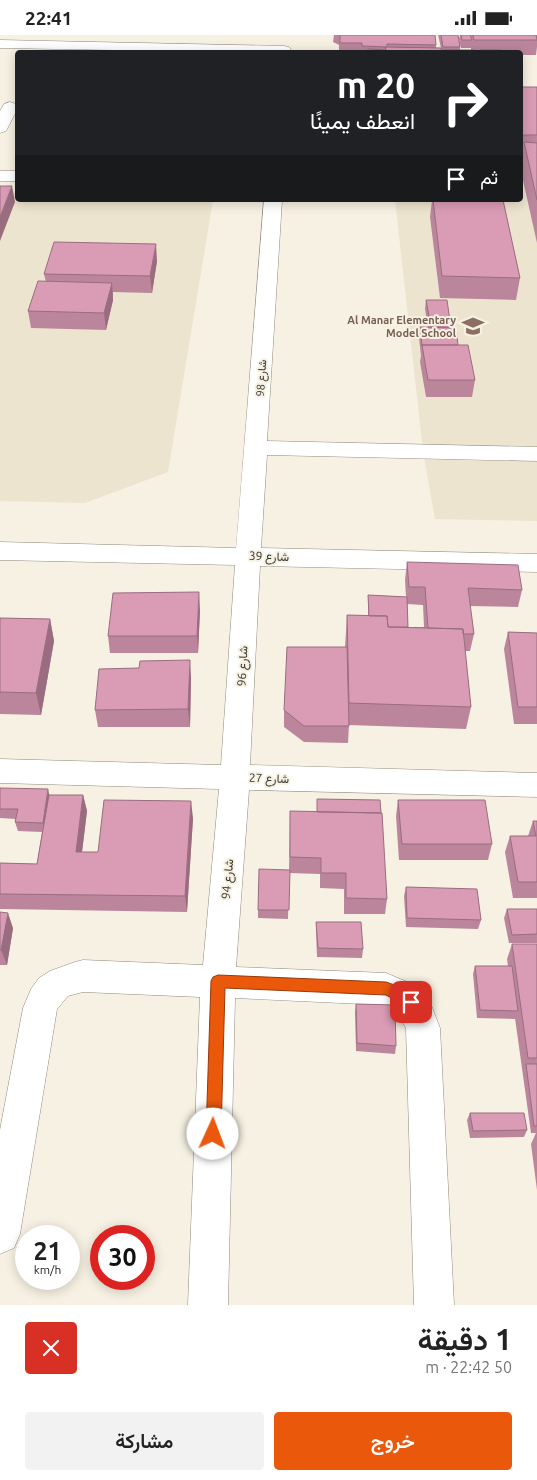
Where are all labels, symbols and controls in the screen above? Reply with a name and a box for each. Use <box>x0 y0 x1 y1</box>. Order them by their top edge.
text: 22:41 <box>25 7 73 29</box>
text: 20 m <box>337 65 415 105</box>
icon: right <box>433 70 498 135</box>
text: انعطف يمينًا <box>310 108 415 133</box>
icon: arrive <box>442 165 470 193</box>
text: ثم <box>480 166 498 188</box>
school or university icon: Al Manar Elementary Model School <box>460 313 486 339</box>
place label: Al Manar Elementary Model School <box>347 314 457 339</box>
street label: شارع 98 <box>254 359 270 397</box>
street label: شارع 39 <box>248 549 289 566</box>
street label: شارع 96 <box>234 645 253 687</box>
street label: شارع 27 <box>248 771 289 788</box>
street label: شارع 94 <box>219 858 238 900</box>
pin <box>390 981 432 1023</box>
icon: arrive <box>397 988 425 1016</box>
position arrow <box>186 1107 238 1159</box>
speed limit sign: 30 <box>90 1225 155 1290</box>
text: 21 <box>33 1237 62 1265</box>
text: km/h <box>34 1263 61 1276</box>
button: close <box>25 1322 77 1374</box>
text: 1 دقيقة <box>418 1322 512 1356</box>
text: 50 m · 22:42 <box>425 1358 512 1376</box>
button: مشاركة <box>25 1412 264 1470</box>
button: خروج <box>274 1412 512 1470</box>

